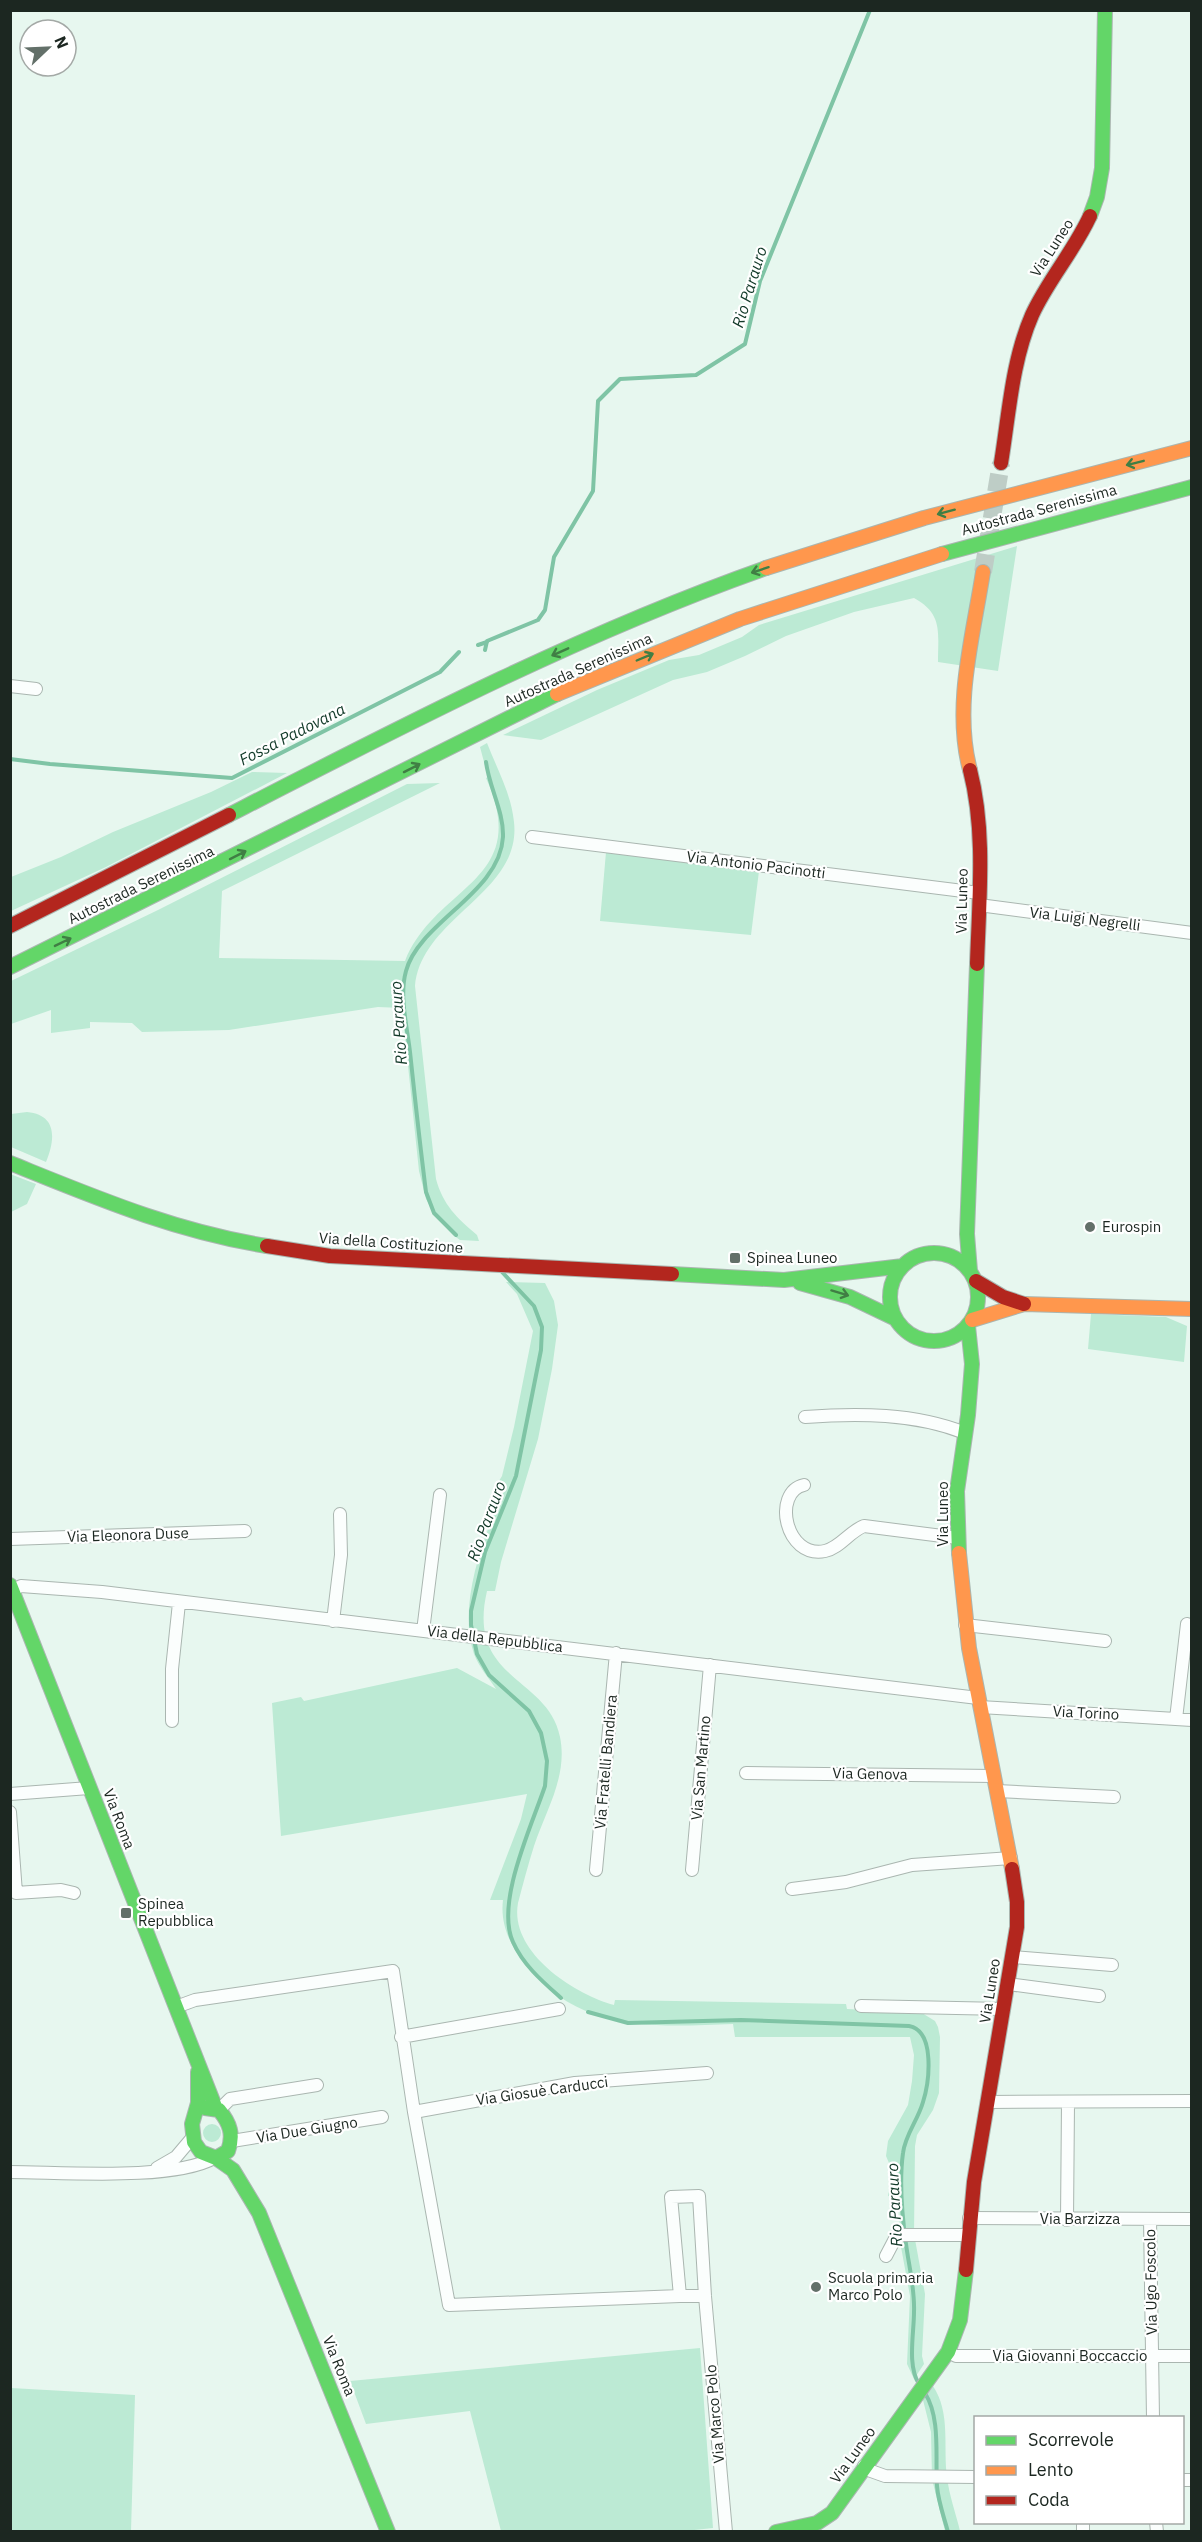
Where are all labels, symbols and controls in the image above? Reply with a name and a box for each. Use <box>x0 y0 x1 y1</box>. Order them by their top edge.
north arrow <box>18 18 78 78</box>
text: N <box>50 33 73 51</box>
street label: Via Luneo <box>1026 215 1077 280</box>
water label: Rio Parauro <box>727 244 771 330</box>
one-way arrow <box>1126 457 1145 469</box>
street label: Autostrada Serenissima <box>959 480 1119 539</box>
one-way arrow <box>937 507 956 518</box>
one-way arrow <box>751 566 770 577</box>
street label: Autostrada Serenissima <box>501 628 655 711</box>
one-way arrow <box>552 646 570 658</box>
one-way arrow <box>635 650 653 662</box>
water label: Fossa Padovana <box>236 699 348 769</box>
one-way arrow <box>403 761 421 773</box>
street label: Autostrada Serenissima <box>65 841 217 928</box>
street label: Via Antonio Pacinotti <box>686 847 827 882</box>
one-way arrow <box>228 849 246 860</box>
street label: Via Luneo <box>951 868 972 934</box>
street label: Via Luigi Negrelli <box>1029 902 1142 935</box>
one-way arrow <box>54 935 72 947</box>
water label: Rio Parauro <box>385 980 411 1066</box>
place label: Eurospin <box>1102 1217 1161 1236</box>
marker: Eurospin <box>1083 1220 1097 1234</box>
street label: Via della Costituzione <box>318 1228 464 1257</box>
place label: Spinea Luneo <box>747 1248 838 1267</box>
marker: Spinea Luneo <box>728 1251 742 1265</box>
one-way arrow <box>831 1288 850 1299</box>
water label: Rio Parauro <box>462 1478 510 1564</box>
street label: Via Luneo <box>933 1481 952 1547</box>
street label: Via Eleonora Duse <box>67 1523 189 1546</box>
street label: Via della Repubblica <box>426 1621 564 1656</box>
street label: Via Fratelli Bandiera <box>590 1694 621 1830</box>
street label: Via Torino <box>1052 1701 1120 1724</box>
street label: Via San Martino <box>686 1715 715 1821</box>
street label: Via Genova <box>832 1763 908 1784</box>
street label: Via Roma <box>99 1786 140 1852</box>
place label: Spinea Repubblica <box>138 1894 214 1930</box>
marker: Spinea Repubblica <box>119 1906 133 1920</box>
street label: Via Luneo <box>975 1957 1004 2025</box>
street label: Via Giosuè Carducci <box>475 2072 609 2109</box>
street label: Via Due Giugno <box>255 2112 359 2147</box>
water label: Rio Parauro <box>882 2162 906 2247</box>
street label: Via Barzizza <box>1040 2209 1120 2228</box>
street label: Via Ugo Foscolo <box>1140 2229 1161 2335</box>
place label: Scuola primaria Marco Polo <box>828 2268 933 2304</box>
marker: Scuola primaria Marco Polo <box>809 2280 823 2294</box>
street label: Via Roma <box>319 2333 360 2399</box>
street label: Via Giovanni Boccaccio <box>993 2346 1147 2365</box>
street label: Via Marco Polo <box>701 2364 728 2464</box>
legend <box>974 2416 1184 2524</box>
street label: Via Luneo <box>826 2423 880 2487</box>
text: Scorrevole <box>1028 2428 1114 2451</box>
text: Lento <box>1028 2458 1073 2481</box>
text: Coda <box>1028 2488 1070 2511</box>

